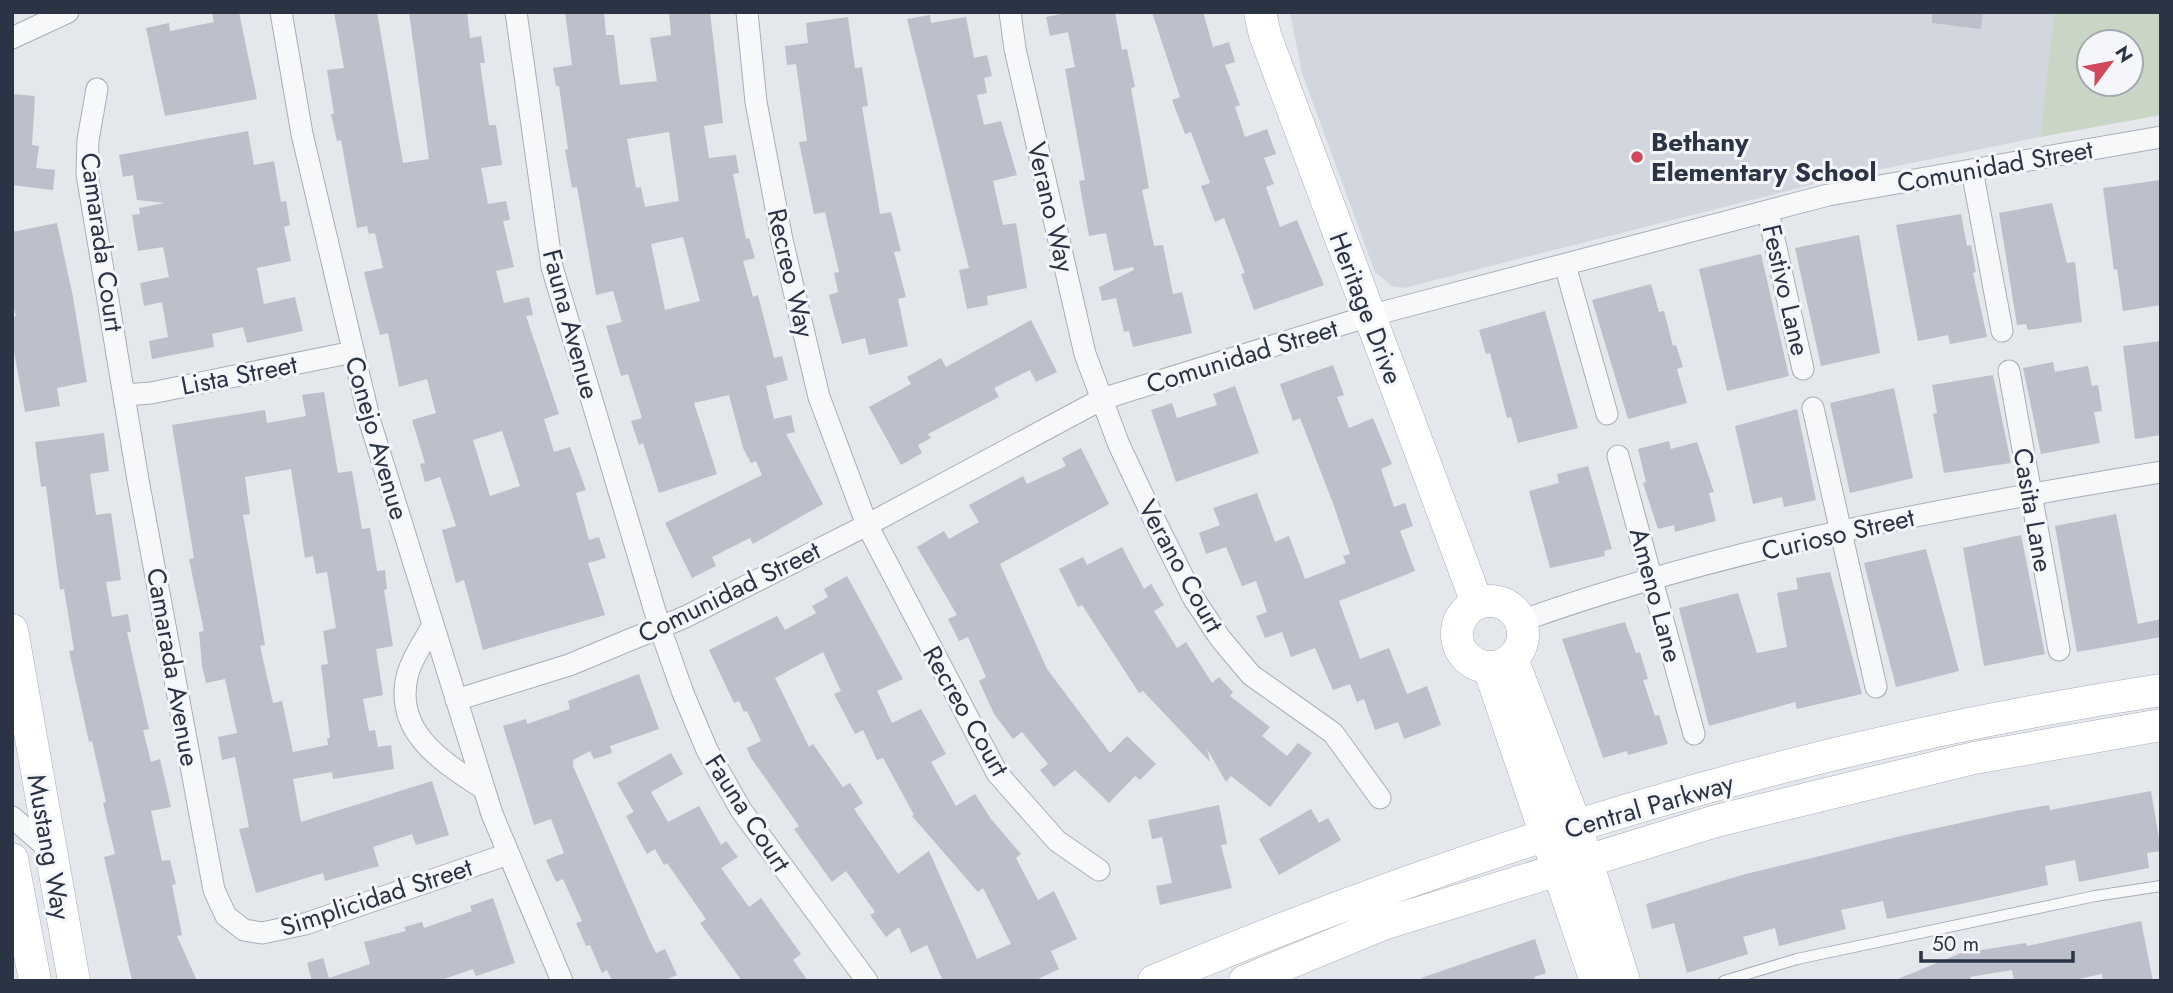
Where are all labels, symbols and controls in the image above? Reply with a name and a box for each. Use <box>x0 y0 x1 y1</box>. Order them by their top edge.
north arrow <box>2075 28 2145 98</box>
text: N <box>2109 41 2139 68</box>
place label: Bethany Elementary School <box>1651 123 1876 191</box>
street label: Comunidad Street <box>1894 130 2097 202</box>
street label: Verano Way <box>1018 138 1085 276</box>
marker: Bethany Elementary School <box>1629 149 1645 165</box>
street label: Camarada Court <box>71 150 133 335</box>
street label: Recreo Way <box>758 205 824 342</box>
street label: Festivo Lane <box>1752 221 1820 359</box>
street label: Heritage Drive <box>1320 226 1412 390</box>
street label: Fauna Avenue <box>533 245 609 403</box>
street label: Comunidad Street <box>1142 309 1343 403</box>
street label: Lista Street <box>178 345 301 405</box>
street label: Conejo Avenue <box>336 352 418 524</box>
street label: Casita Lane <box>2003 445 2063 575</box>
street label: Verano Court <box>1129 493 1233 640</box>
street label: Curioso Street <box>1758 498 1919 570</box>
street label: Ameno Lane <box>1620 524 1692 666</box>
street label: Comunidad Street <box>632 531 827 653</box>
street label: Camarada Avenue <box>137 565 209 769</box>
street label: Recreo Court <box>913 639 1019 784</box>
street label: Fauna Court <box>696 747 801 880</box>
street label: Central Parkway <box>1560 764 1739 848</box>
street label: Mustang Way <box>18 771 81 923</box>
street label: Simplicidad Street <box>275 848 478 946</box>
scale bar <box>1921 920 2073 964</box>
text: 50 m <box>1932 929 1979 959</box>

